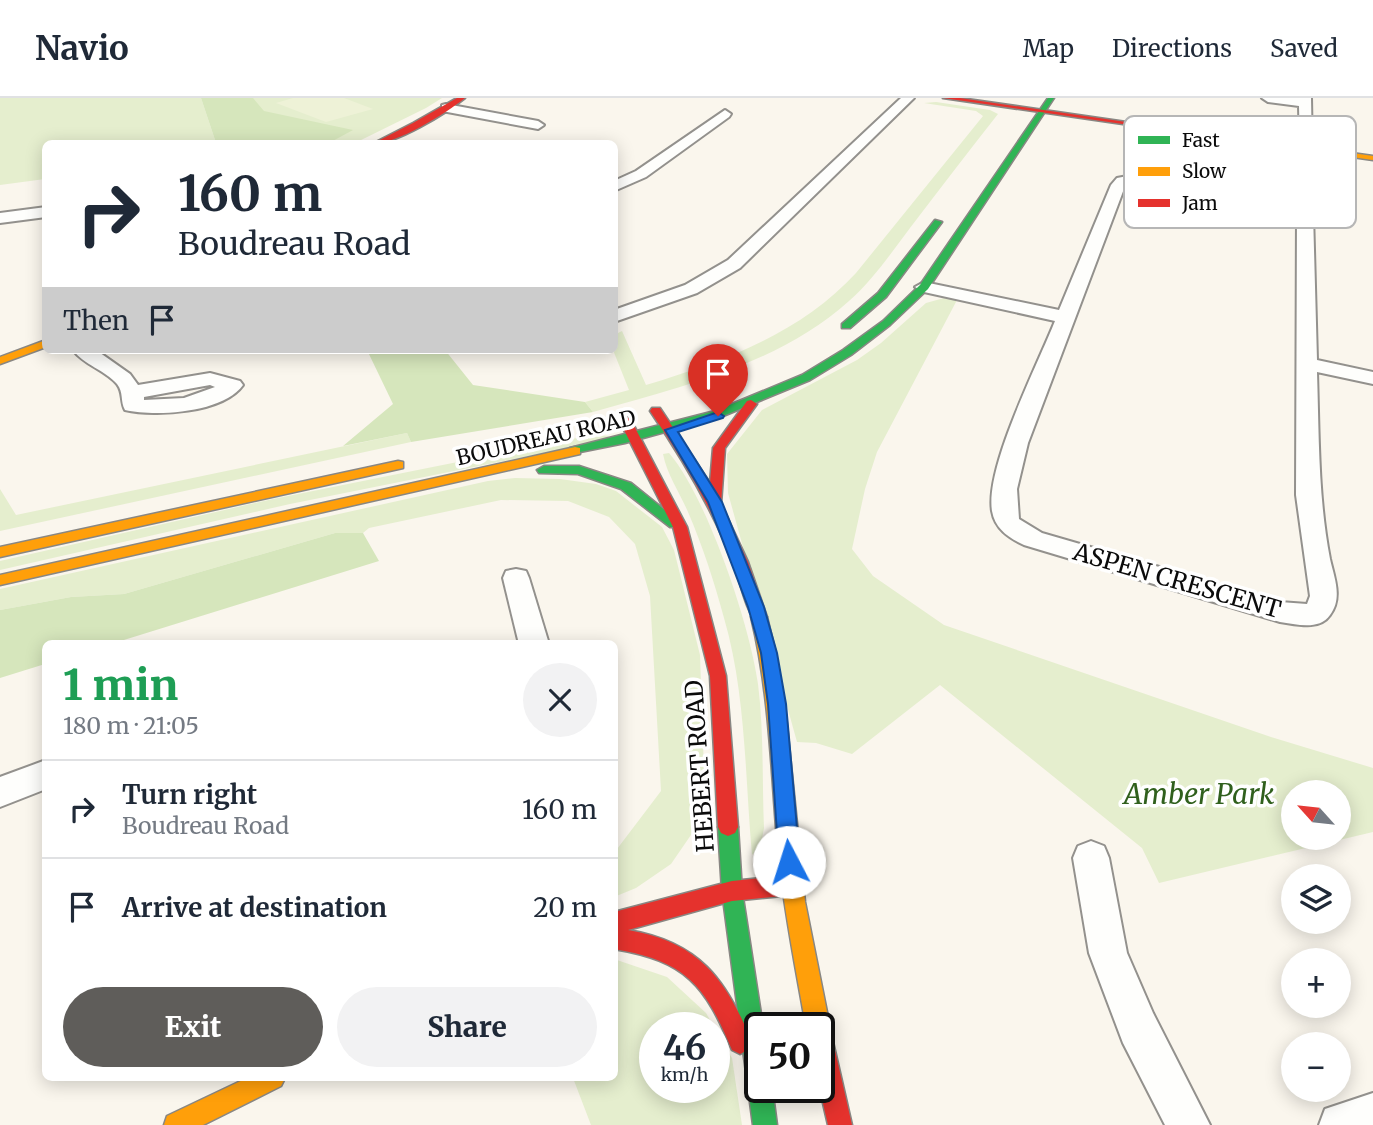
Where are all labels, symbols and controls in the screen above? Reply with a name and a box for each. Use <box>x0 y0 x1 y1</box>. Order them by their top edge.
text: Navio <box>35 28 129 69</box>
text: Map <box>1023 33 1074 64</box>
text: Directions <box>1112 33 1232 64</box>
text: Saved <box>1270 33 1338 64</box>
legend <box>1124 116 1356 228</box>
text: Fast <box>1182 128 1220 152</box>
text: Slow <box>1182 159 1227 183</box>
text: 160 m <box>178 163 322 224</box>
icon: right <box>63 168 154 259</box>
text: Jam <box>1181 191 1218 215</box>
text: Boudreau Road <box>178 224 411 264</box>
icon: arrive <box>143 301 181 339</box>
text: Then <box>63 304 129 337</box>
pin <box>688 344 748 416</box>
icon: arrive <box>699 355 737 393</box>
street label: BOUDREAU ROAD <box>454 404 638 471</box>
street label: ASPEN CRESCENT <box>1069 536 1285 625</box>
text: 1 min <box>63 659 178 711</box>
button: close <box>523 663 597 737</box>
street label: HEBERT ROAD <box>678 679 721 853</box>
text: 180 m · 21:05 <box>63 711 199 740</box>
park label: Amber Park <box>1122 776 1274 812</box>
text: Turn right <box>122 778 257 811</box>
north arrow <box>1281 780 1351 850</box>
map controls <box>1281 780 1351 1102</box>
icon: right <box>63 790 101 828</box>
text: 160 m <box>522 793 597 826</box>
text: Boudreau Road <box>122 811 289 840</box>
position arrow <box>752 825 826 899</box>
button: layers <box>1281 864 1351 934</box>
icon: arrive <box>63 888 101 926</box>
text: Arrive at destination <box>122 891 387 924</box>
text: 20 m <box>533 891 597 924</box>
button: + <box>1281 948 1351 1018</box>
button: Exit <box>63 987 323 1067</box>
button: Share <box>337 987 597 1067</box>
speed limit sign: 50 <box>744 1012 835 1103</box>
text: 46 <box>663 1026 706 1070</box>
button: − <box>1281 1032 1351 1102</box>
text: km/h <box>661 1063 708 1086</box>

